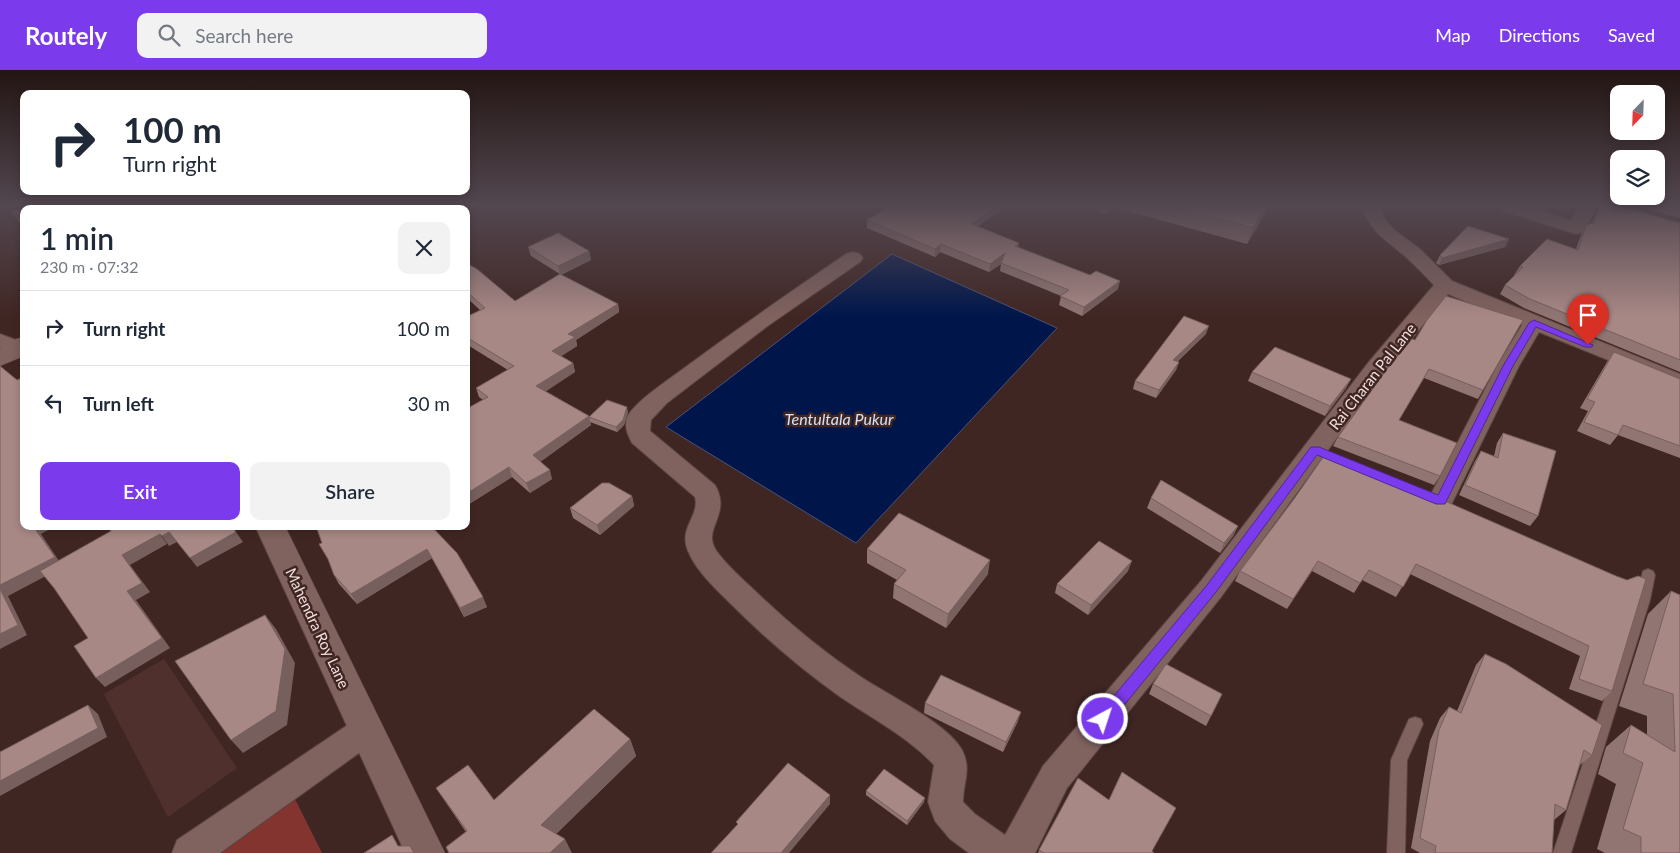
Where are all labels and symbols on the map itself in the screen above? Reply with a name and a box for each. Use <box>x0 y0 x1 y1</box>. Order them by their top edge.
north arrow <box>1610 85 1665 140</box>
pin <box>1567 294 1609 345</box>
street label: Rai Charan Pal Lane <box>1325 319 1419 433</box>
water label: Tentultala Pukur <box>785 409 894 428</box>
street label: Mahendra Roy Lane <box>282 565 354 691</box>
position arrow <box>1076 692 1128 744</box>

